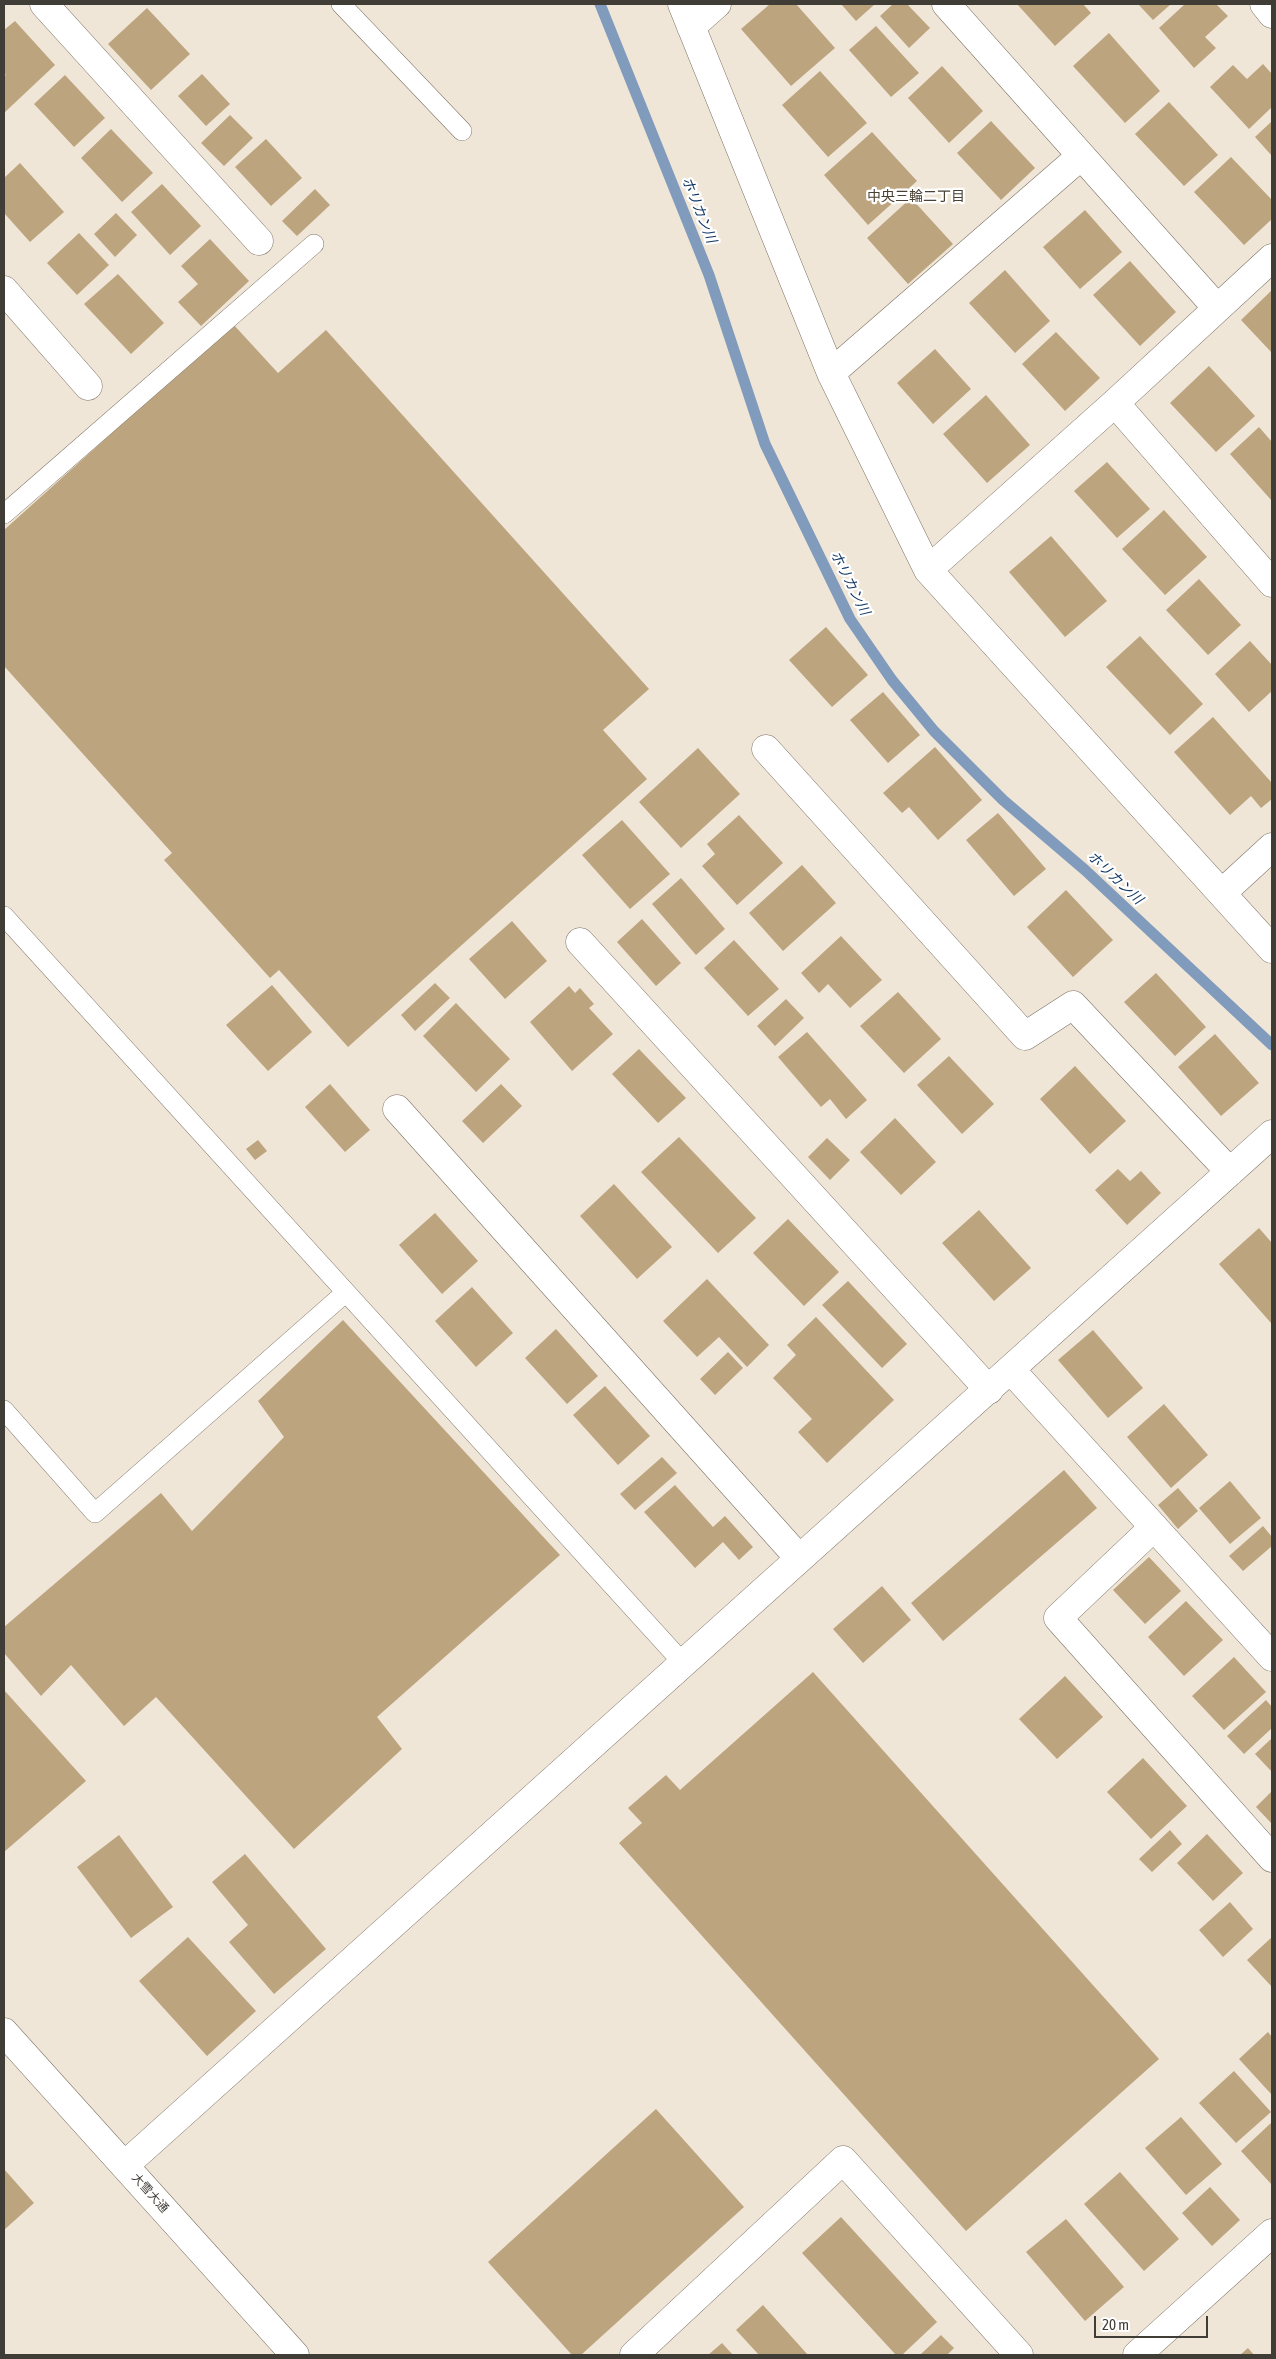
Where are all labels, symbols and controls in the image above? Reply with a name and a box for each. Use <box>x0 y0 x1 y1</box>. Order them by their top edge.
water label: ホリカン川 <box>678 174 720 246</box>
district label: 中央三輪二丁目 <box>867 189 965 205</box>
water label: ホリカン川 <box>827 548 873 618</box>
water label: ホリカン川 <box>1084 848 1146 908</box>
street label: 大雪大通 <box>129 2170 171 2216</box>
scale bar <box>1096 2306 1210 2338</box>
text: 20 m <box>1102 2316 1129 2333</box>

